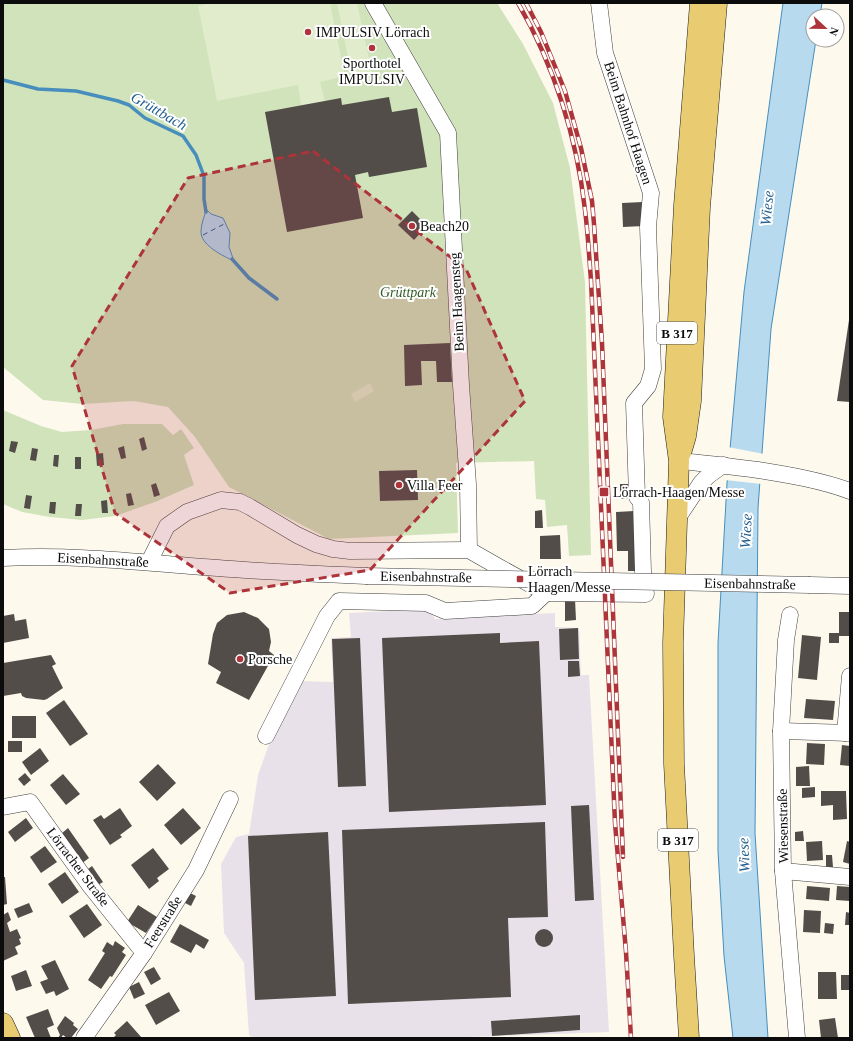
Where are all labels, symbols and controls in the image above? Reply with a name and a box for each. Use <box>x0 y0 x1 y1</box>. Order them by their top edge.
north arrow <box>805 8 845 48</box>
place label: IMPULSIV Lörrach <box>316 25 430 40</box>
text: N <box>827 26 841 38</box>
marker: IMPULSIV Lörrach <box>303 27 313 37</box>
marker: Sporthotel IMPULSIV <box>367 43 377 53</box>
place label: Sporthotel IMPULSIV <box>339 56 405 87</box>
street label: Beim Bahnhof Haagen <box>601 60 655 186</box>
water label: Grüttbach <box>128 89 190 133</box>
water label: Wiese <box>757 189 777 226</box>
place label: Beach20 <box>420 219 469 234</box>
marker: Beach20 <box>407 221 417 231</box>
street label: Beim Haagensteg <box>447 252 467 352</box>
park label: Grüttpark <box>380 285 437 300</box>
road number: B 317 <box>657 322 697 344</box>
place label: Villa Feer <box>407 478 463 493</box>
marker: Villa Feer <box>394 480 404 490</box>
place label: Lörrach-Haagen/Messe <box>613 485 744 500</box>
marker: Lörrach-Haagen/Messe <box>598 486 610 498</box>
water label: Wiese <box>737 513 755 549</box>
street label: Eisenbahnstraße <box>57 550 149 570</box>
place label: Lörrach Haagen/Messe <box>528 564 610 595</box>
street label: Eisenbahnstraße <box>380 569 472 585</box>
marker: Lörrach Haagen/Messe <box>515 574 525 584</box>
street label: Eisenbahnstraße <box>704 576 796 592</box>
place label: Porsche <box>248 652 292 667</box>
marker: Porsche <box>235 654 245 664</box>
street label: Wiesenstraße <box>775 788 791 864</box>
street label: Lörracher Straße <box>44 825 112 909</box>
road number: B 317 <box>658 829 698 851</box>
water label: Wiese <box>735 837 753 873</box>
street label: Feerstraße <box>141 893 185 951</box>

